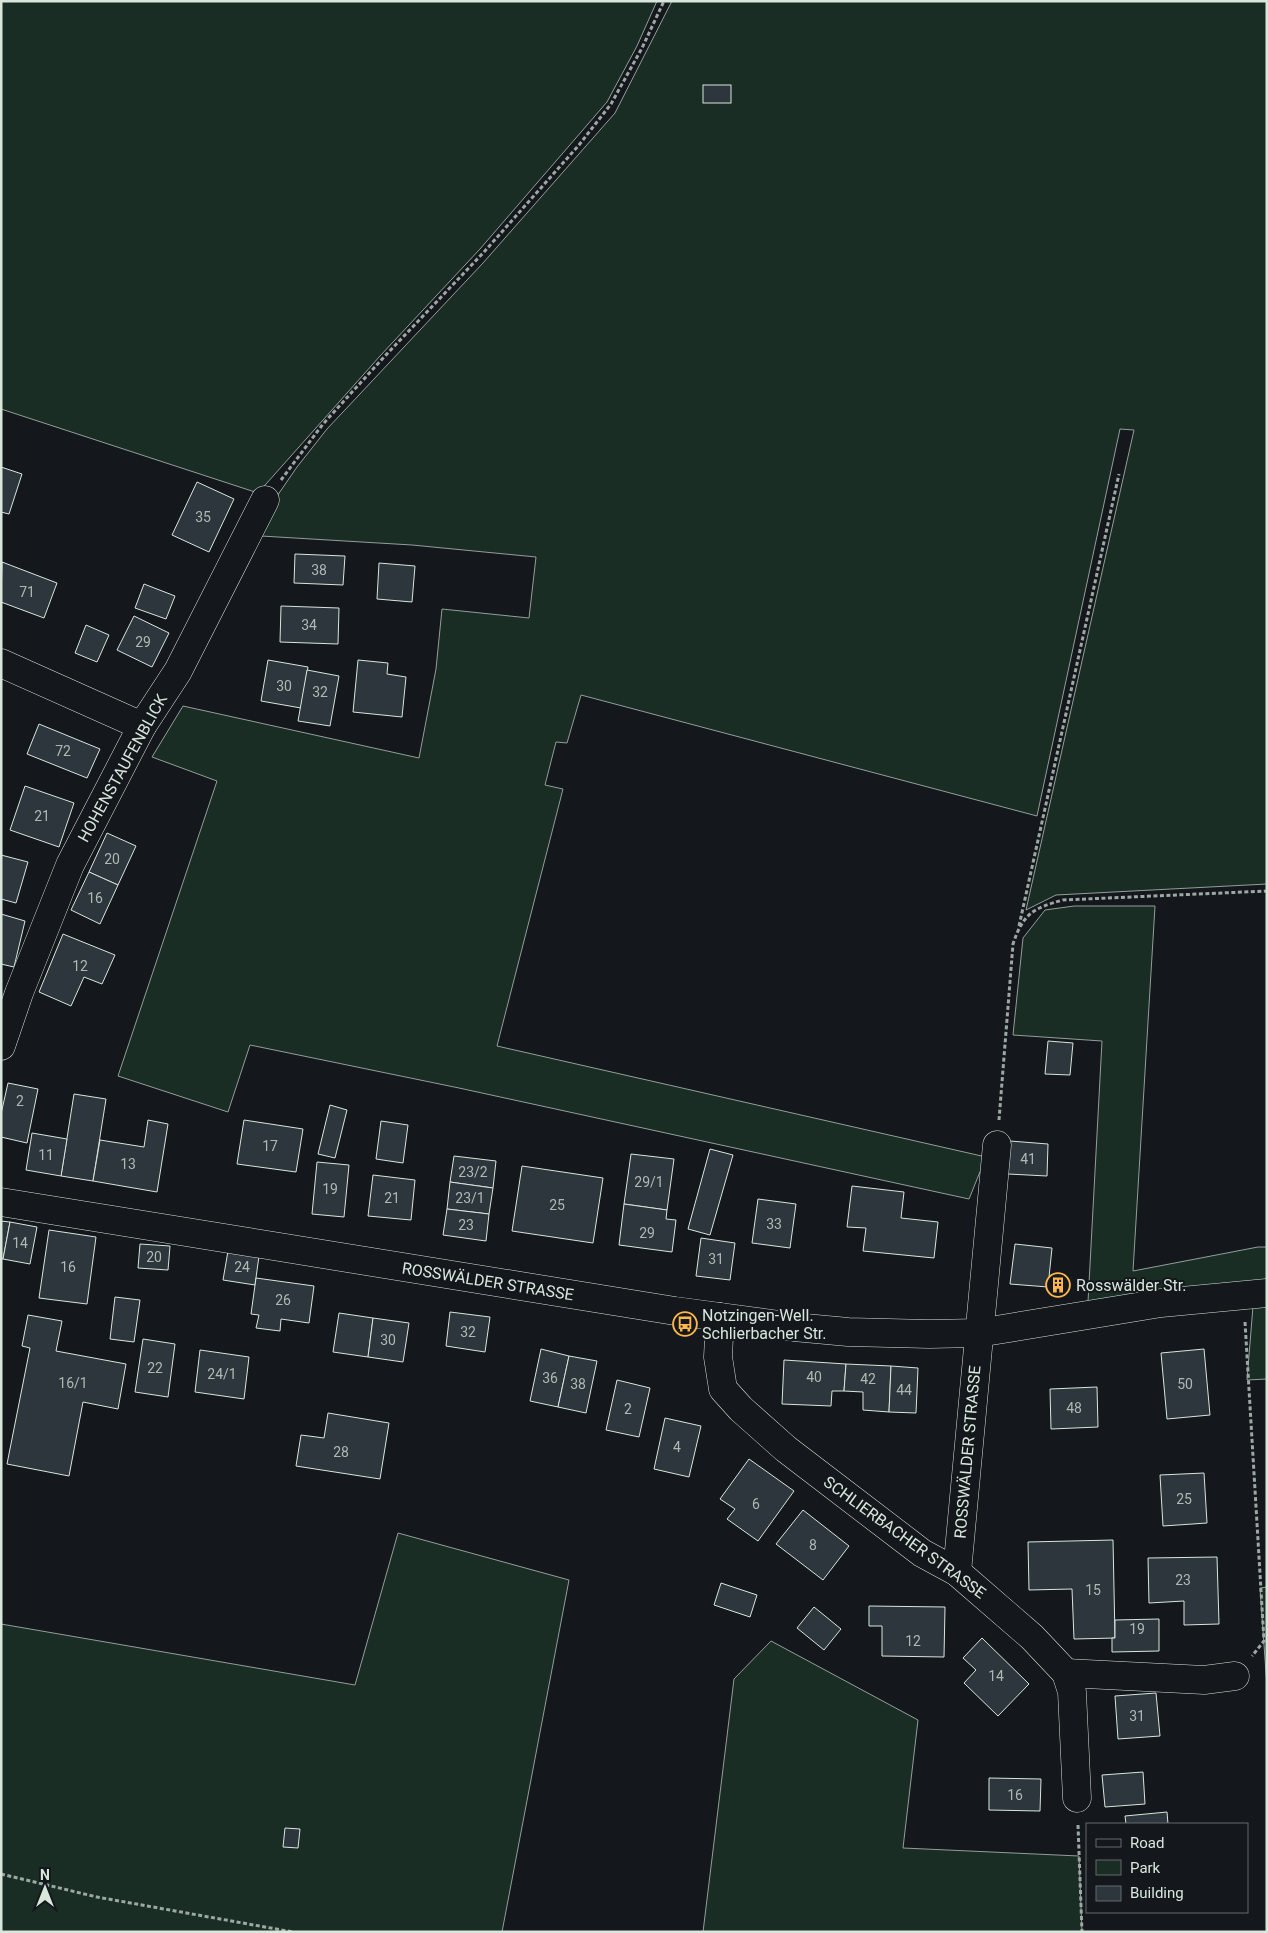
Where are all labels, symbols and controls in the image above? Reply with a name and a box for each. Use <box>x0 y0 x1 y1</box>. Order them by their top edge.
house number: 35 <box>195 509 211 525</box>
house number: 38 <box>311 562 327 578</box>
house number: 71 <box>19 584 35 600</box>
house number: 34 <box>301 617 317 633</box>
house number: 29 <box>135 634 151 650</box>
house number: 30 <box>276 678 292 694</box>
house number: 32 <box>312 684 328 700</box>
street label: HOHENSTAUFENBLICK <box>74 690 171 846</box>
house number: 72 <box>55 743 71 759</box>
house number: 21 <box>34 808 50 824</box>
house number: 20 <box>104 851 120 867</box>
house number: 16 <box>87 890 103 906</box>
house number: 12 <box>72 958 88 974</box>
house number: 2 <box>16 1093 24 1109</box>
house number: 17 <box>262 1138 278 1154</box>
house number: 11 <box>38 1147 54 1163</box>
house number: 41 <box>1020 1151 1036 1167</box>
house number: 13 <box>120 1156 136 1172</box>
house number: 23/2 <box>458 1164 488 1180</box>
house number: 29/1 <box>634 1174 664 1190</box>
house number: 19 <box>322 1181 338 1197</box>
house number: 21 <box>384 1190 400 1206</box>
house number: 23/1 <box>455 1190 485 1206</box>
house number: 25 <box>549 1197 565 1213</box>
house number: 33 <box>766 1216 782 1232</box>
house number: 23 <box>458 1217 474 1233</box>
house number: 29 <box>639 1225 655 1241</box>
house number: 14 <box>12 1235 28 1251</box>
house number: 20 <box>146 1249 162 1265</box>
house number: 31 <box>708 1251 724 1267</box>
house number: 16 <box>60 1259 76 1275</box>
house number: 24 <box>234 1259 250 1275</box>
street label: ROSSWÄLDER STRASSE <box>401 1259 575 1304</box>
building icon: Rosswälder Str. <box>1045 1272 1071 1298</box>
place label: Rosswälder Str. <box>1076 1276 1186 1295</box>
house number: 26 <box>275 1292 291 1308</box>
place label: Notzingen-Well. Schlierbacher Str. <box>702 1306 827 1343</box>
bus stop icon: Notzingen-Well. Schlierbacher Str. <box>672 1311 698 1337</box>
house number: 32 <box>460 1324 476 1340</box>
house number: 30 <box>380 1332 396 1348</box>
house number: 22 <box>147 1360 163 1376</box>
street label: ROSSWÄLDER STRASSE <box>950 1365 985 1539</box>
house number: 24/1 <box>207 1366 237 1382</box>
house number: 40 <box>806 1369 822 1385</box>
house number: 36 <box>542 1370 558 1386</box>
house number: 42 <box>860 1371 876 1387</box>
house number: 16/1 <box>58 1375 88 1391</box>
house number: 38 <box>570 1376 586 1392</box>
house number: 50 <box>1177 1376 1193 1392</box>
house number: 44 <box>896 1382 912 1398</box>
house number: 48 <box>1066 1400 1082 1416</box>
house number: 2 <box>624 1401 632 1417</box>
house number: 4 <box>673 1439 681 1455</box>
house number: 28 <box>333 1444 349 1460</box>
street label: SCHLIERBACHER STRASSE <box>820 1472 989 1603</box>
house number: 25 <box>1176 1491 1192 1507</box>
house number: 6 <box>752 1496 760 1512</box>
house number: 8 <box>809 1537 817 1553</box>
house number: 23 <box>1175 1572 1191 1588</box>
house number: 15 <box>1085 1582 1101 1598</box>
house number: 19 <box>1129 1621 1145 1637</box>
house number: 12 <box>905 1633 921 1649</box>
house number: 14 <box>988 1668 1004 1684</box>
house number: 31 <box>1129 1708 1145 1724</box>
house number: 16 <box>1007 1787 1023 1803</box>
legend <box>1086 1823 1248 1913</box>
text: Road <box>1130 1834 1164 1852</box>
text: Park <box>1130 1859 1161 1877</box>
north arrow <box>20 1863 70 1913</box>
text: N <box>40 1867 50 1883</box>
text: Building <box>1130 1884 1184 1902</box>

